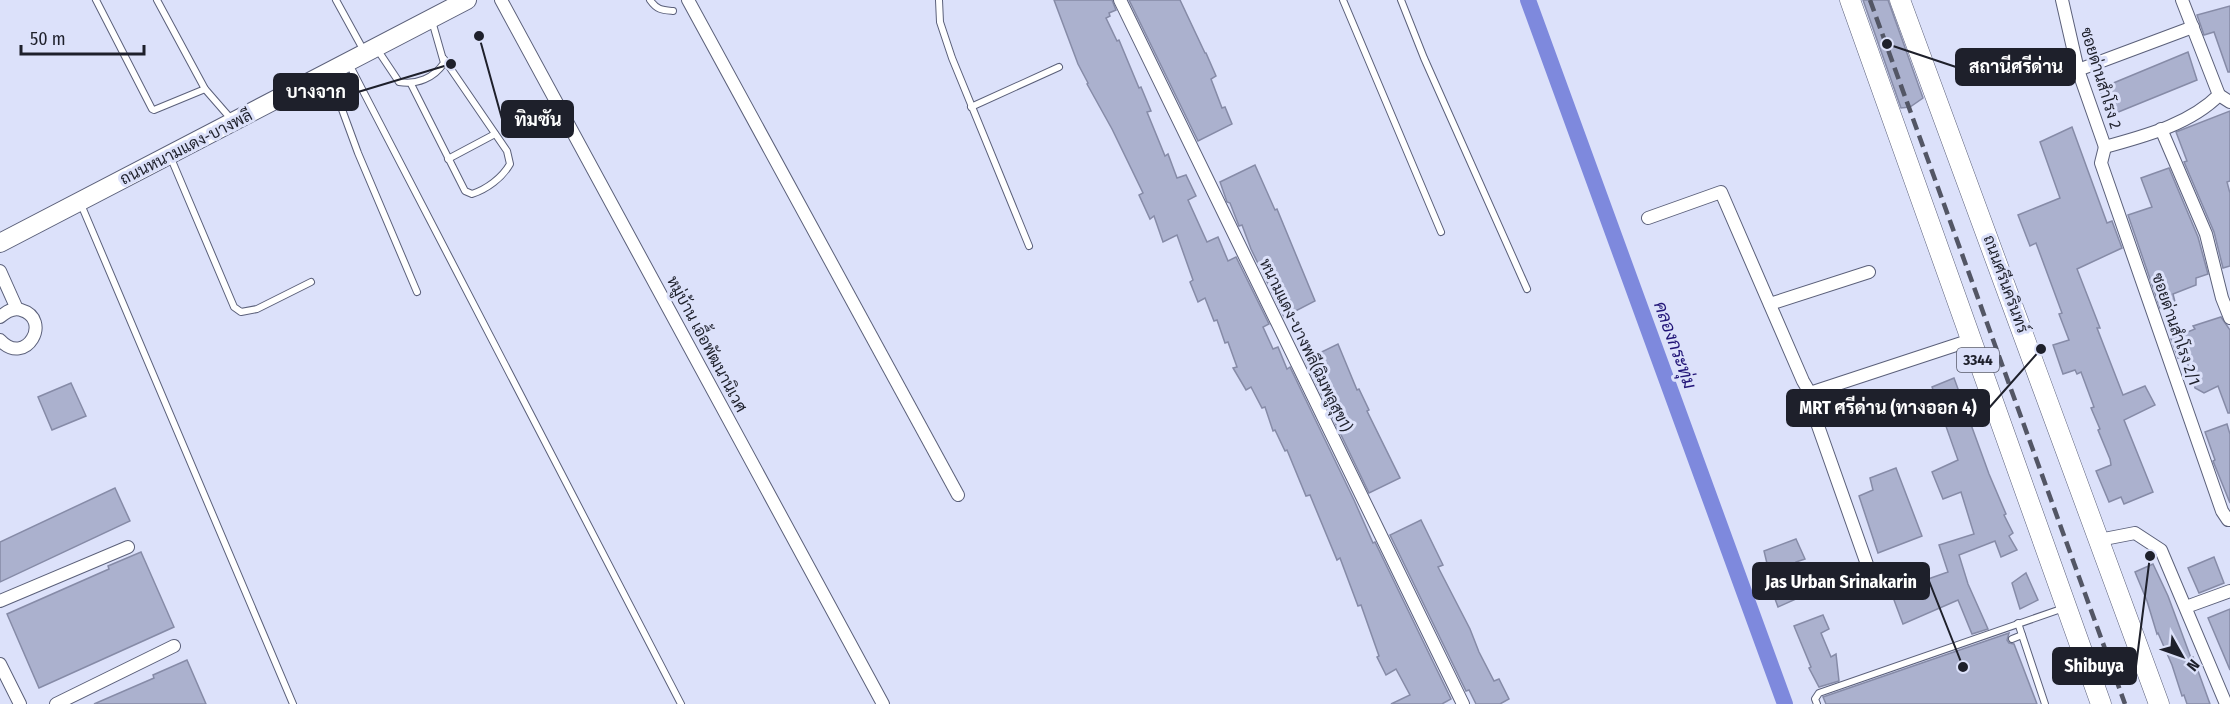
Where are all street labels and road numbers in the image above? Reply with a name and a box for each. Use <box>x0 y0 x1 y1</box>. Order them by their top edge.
street label: ซอยด่านสำโรง 2 <box>2077 25 2127 131</box>
street label: ถนนหนามแดง-บางพลี <box>116 104 255 189</box>
street label: ถนนศรีนครินทร์ <box>1979 231 2035 336</box>
street label: หนามแดง-บางพลี(ฉิมพลูสุข1) <box>1254 254 1358 436</box>
street label: หมู่บ้าน เอื้อพัฒนานิเวศ <box>661 270 755 416</box>
street label: ซอยด่านสำโรง 2/1 <box>2148 270 2206 388</box>
road number: 3344 <box>1957 348 1999 372</box>

